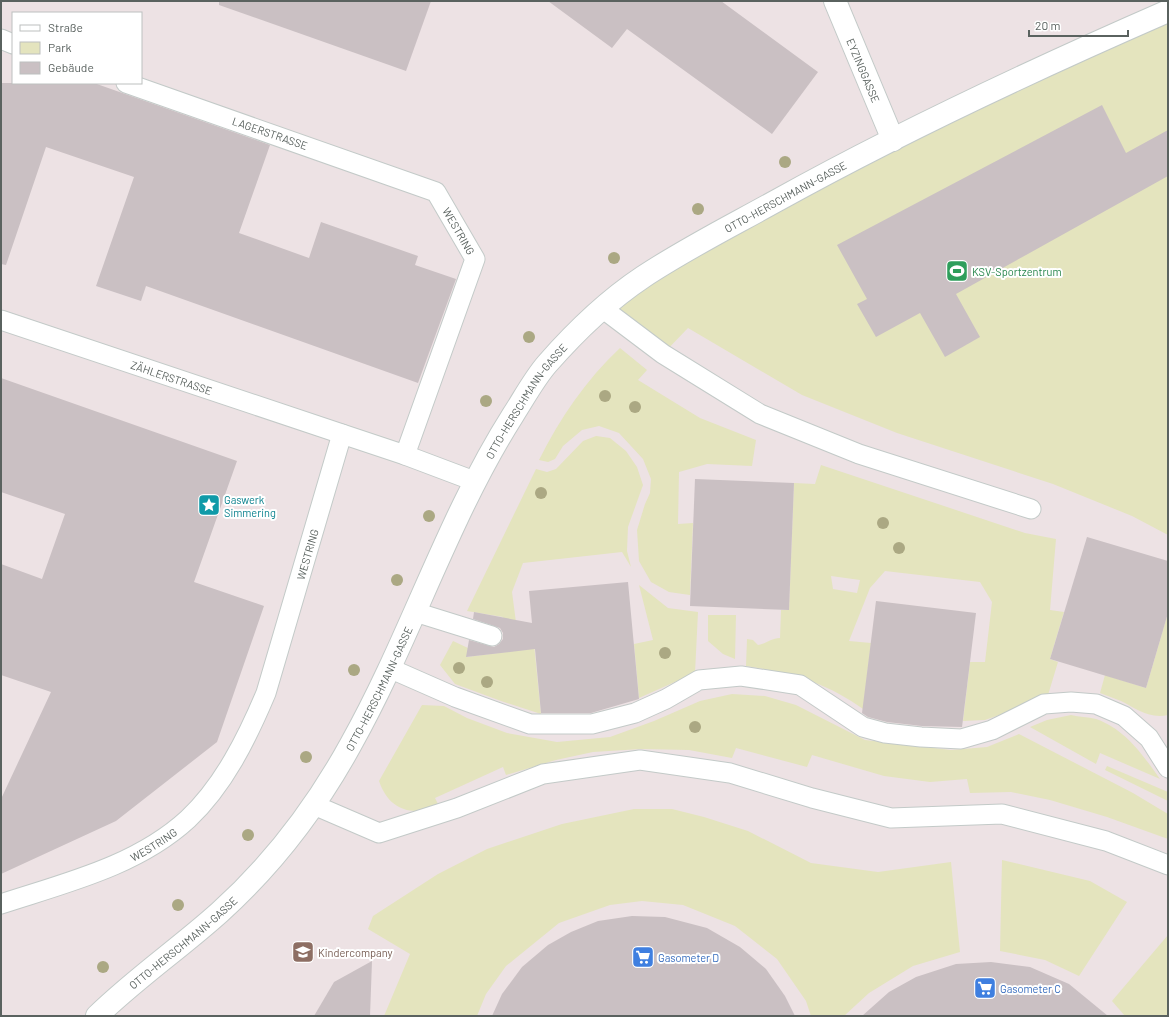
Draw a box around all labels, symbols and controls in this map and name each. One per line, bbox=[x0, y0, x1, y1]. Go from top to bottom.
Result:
legend bbox=[12, 12, 142, 84]
scale bar bbox=[1029, 12, 1128, 38]
text: 20 m bbox=[1035, 18, 1061, 32]
text: Straße bbox=[48, 20, 83, 34]
street label: EYZINGGASSE bbox=[845, 36, 883, 105]
text: Park bbox=[48, 40, 72, 54]
text: Gebäude bbox=[48, 60, 94, 74]
street label: LAGERSTRASSE bbox=[231, 114, 310, 152]
street label: OTTO-HERSCHMANN-GASSE bbox=[722, 158, 849, 235]
street label: WESTRING bbox=[440, 205, 478, 257]
sports icon: KSV-Sportzentrum bbox=[944, 258, 970, 284]
place label: KSV-Sportzentrum bbox=[972, 265, 1061, 278]
street label: OTTO-HERSCHMANN-GASSE bbox=[482, 340, 569, 461]
street label: ZÄHLERSTRASSE bbox=[129, 357, 214, 397]
place icon: Gaswerk Simmering bbox=[196, 492, 222, 518]
place label: Gaswerk Simmering bbox=[224, 493, 276, 519]
street label: WESTRING bbox=[293, 527, 320, 581]
street label: OTTO-HERSCHMANN-GASSE bbox=[342, 624, 414, 753]
street label: WESTRING bbox=[128, 825, 179, 863]
street label: OTTO-HERSCHMANN-GASSE bbox=[126, 893, 240, 991]
school or university icon: Kindercompany bbox=[290, 939, 316, 965]
supermarket icon: Gasometer D bbox=[630, 944, 656, 970]
place label: Kindercompany bbox=[318, 946, 393, 959]
place label: Gasometer D bbox=[658, 951, 719, 964]
supermarket icon: Gasometer C bbox=[972, 975, 998, 1001]
place label: Gasometer C bbox=[1000, 982, 1061, 995]

